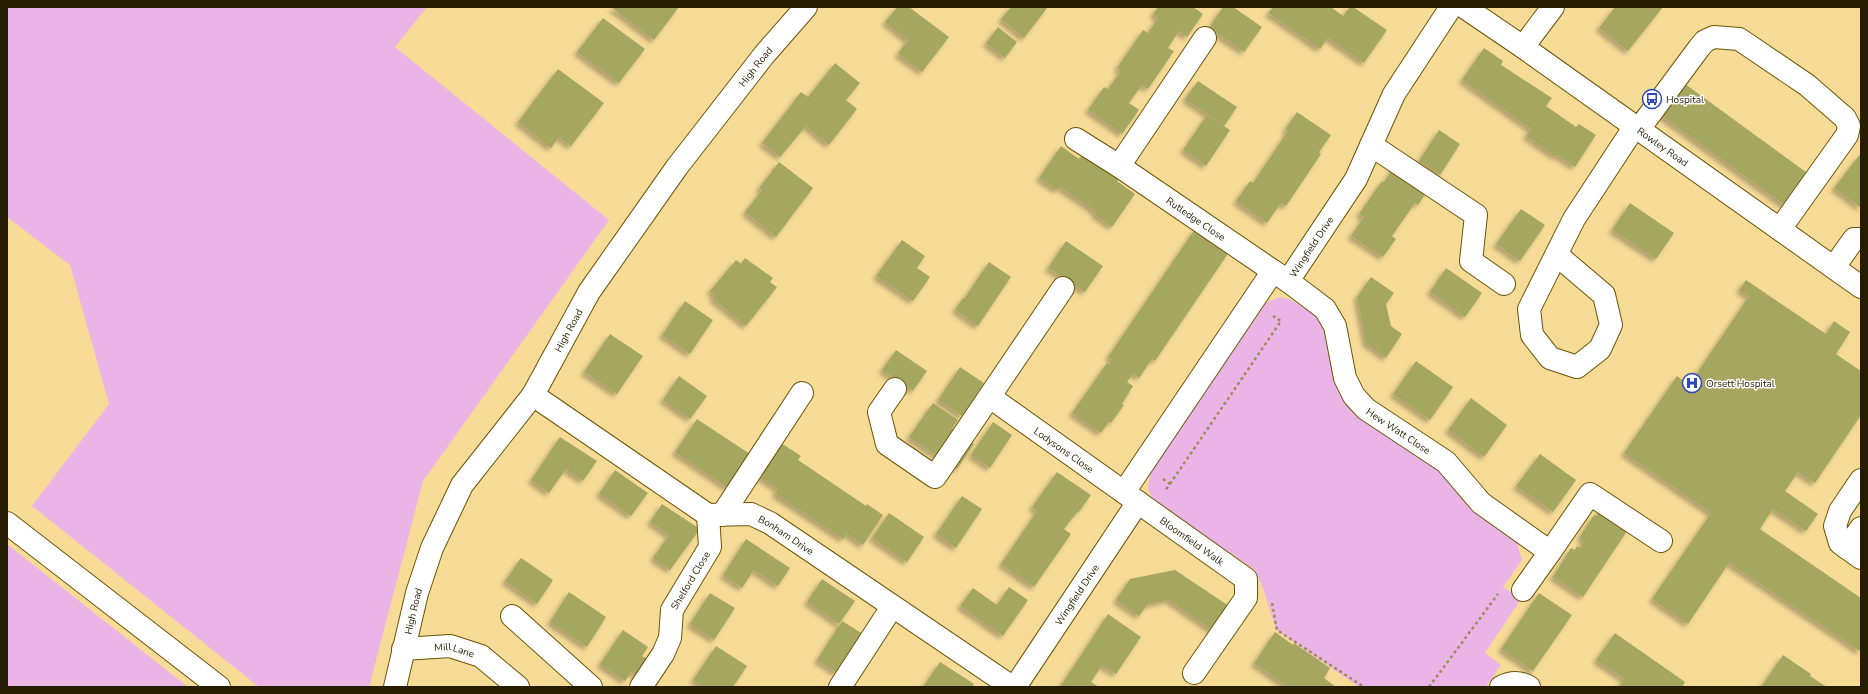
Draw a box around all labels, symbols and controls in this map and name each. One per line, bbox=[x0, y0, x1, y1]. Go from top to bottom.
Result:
street label: High Road bbox=[736, 44, 776, 90]
bus stop icon: Hospital bbox=[1641, 88, 1663, 110]
place label: Hospital bbox=[1666, 93, 1704, 107]
street label: Rowley Road bbox=[1634, 124, 1691, 170]
street label: Rutledge Close bbox=[1163, 194, 1228, 245]
street label: Wingfield Drive bbox=[1286, 214, 1337, 280]
street label: High Road bbox=[552, 307, 587, 355]
hospital icon: Orsett Hospital bbox=[1681, 372, 1703, 394]
place label: Orsett Hospital bbox=[1706, 377, 1775, 391]
street label: Hew Watt Close bbox=[1363, 405, 1433, 458]
street label: Lodysons Close bbox=[1031, 424, 1096, 477]
street label: Bonham Drive bbox=[756, 512, 816, 559]
street label: Bloomfield Walk bbox=[1157, 514, 1227, 570]
street label: Shelford Close bbox=[668, 549, 714, 613]
street label: Wingfield Drive bbox=[1052, 562, 1103, 629]
street label: High Road bbox=[402, 586, 426, 636]
street label: Mill Lane bbox=[434, 640, 476, 661]

